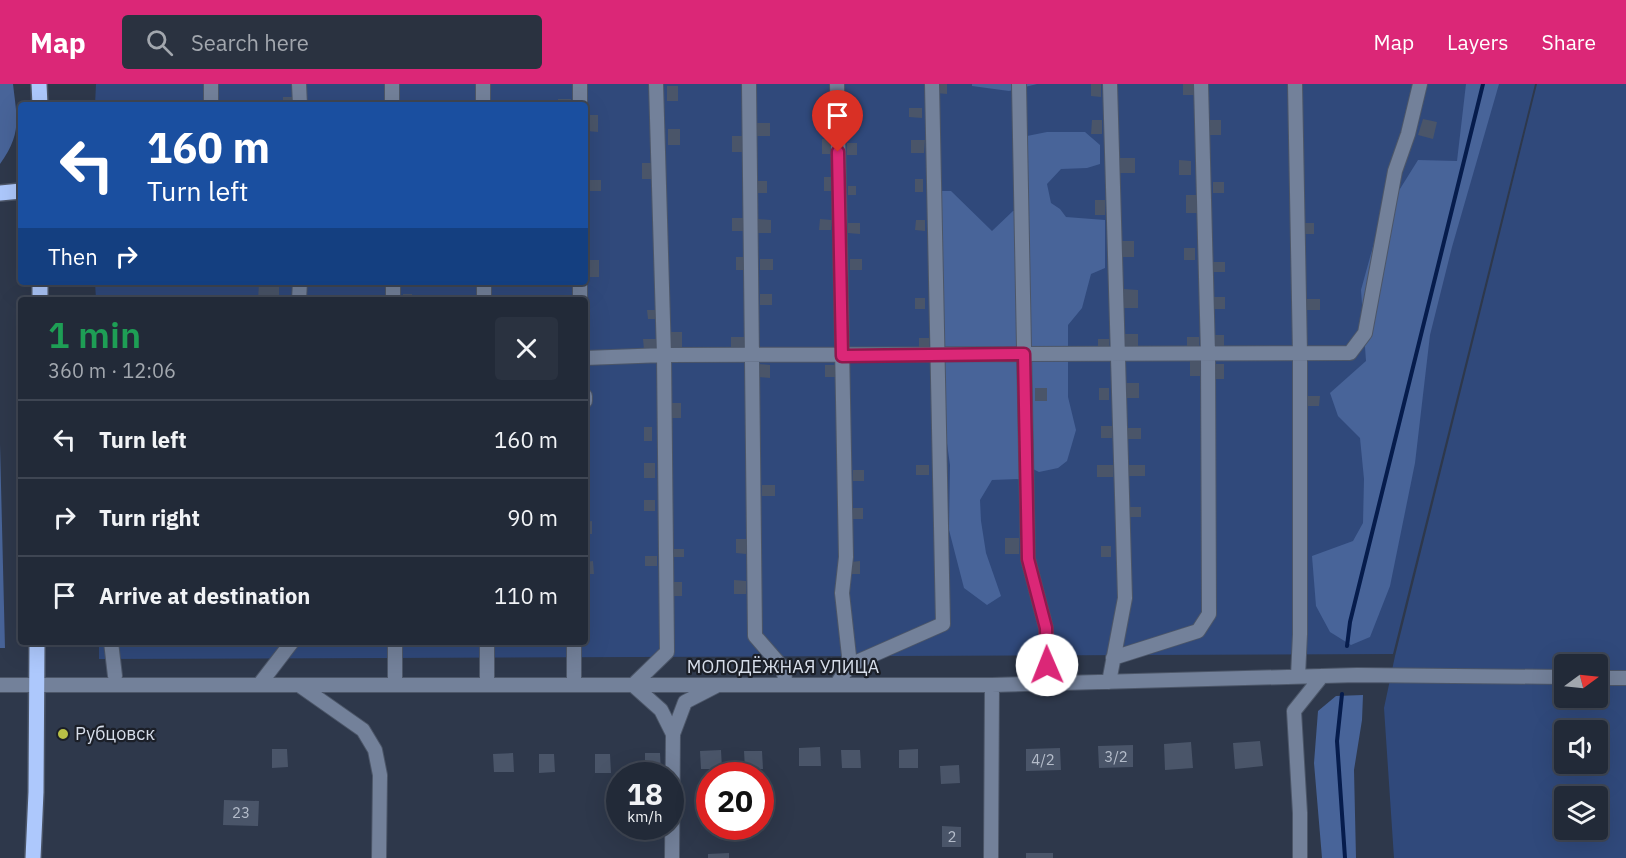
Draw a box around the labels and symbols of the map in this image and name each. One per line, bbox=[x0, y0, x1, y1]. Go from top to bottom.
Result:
pin bbox=[812, 90, 863, 152]
position arrow bbox=[1015, 633, 1079, 697]
north arrow bbox=[1554, 654, 1608, 708]
street label: МОЛОДЁЖНАЯ УЛИЦА bbox=[687, 655, 880, 678]
place label: Рубцовск bbox=[75, 722, 155, 745]
marker: Рубцовск bbox=[56, 727, 70, 741]
house number: 3/2 bbox=[1104, 747, 1128, 766]
house number: 4/2 bbox=[1031, 750, 1055, 769]
speed limit sign: 20 bbox=[696, 762, 774, 840]
house number: 23 bbox=[232, 803, 250, 822]
house number: 2 bbox=[947, 827, 957, 846]

